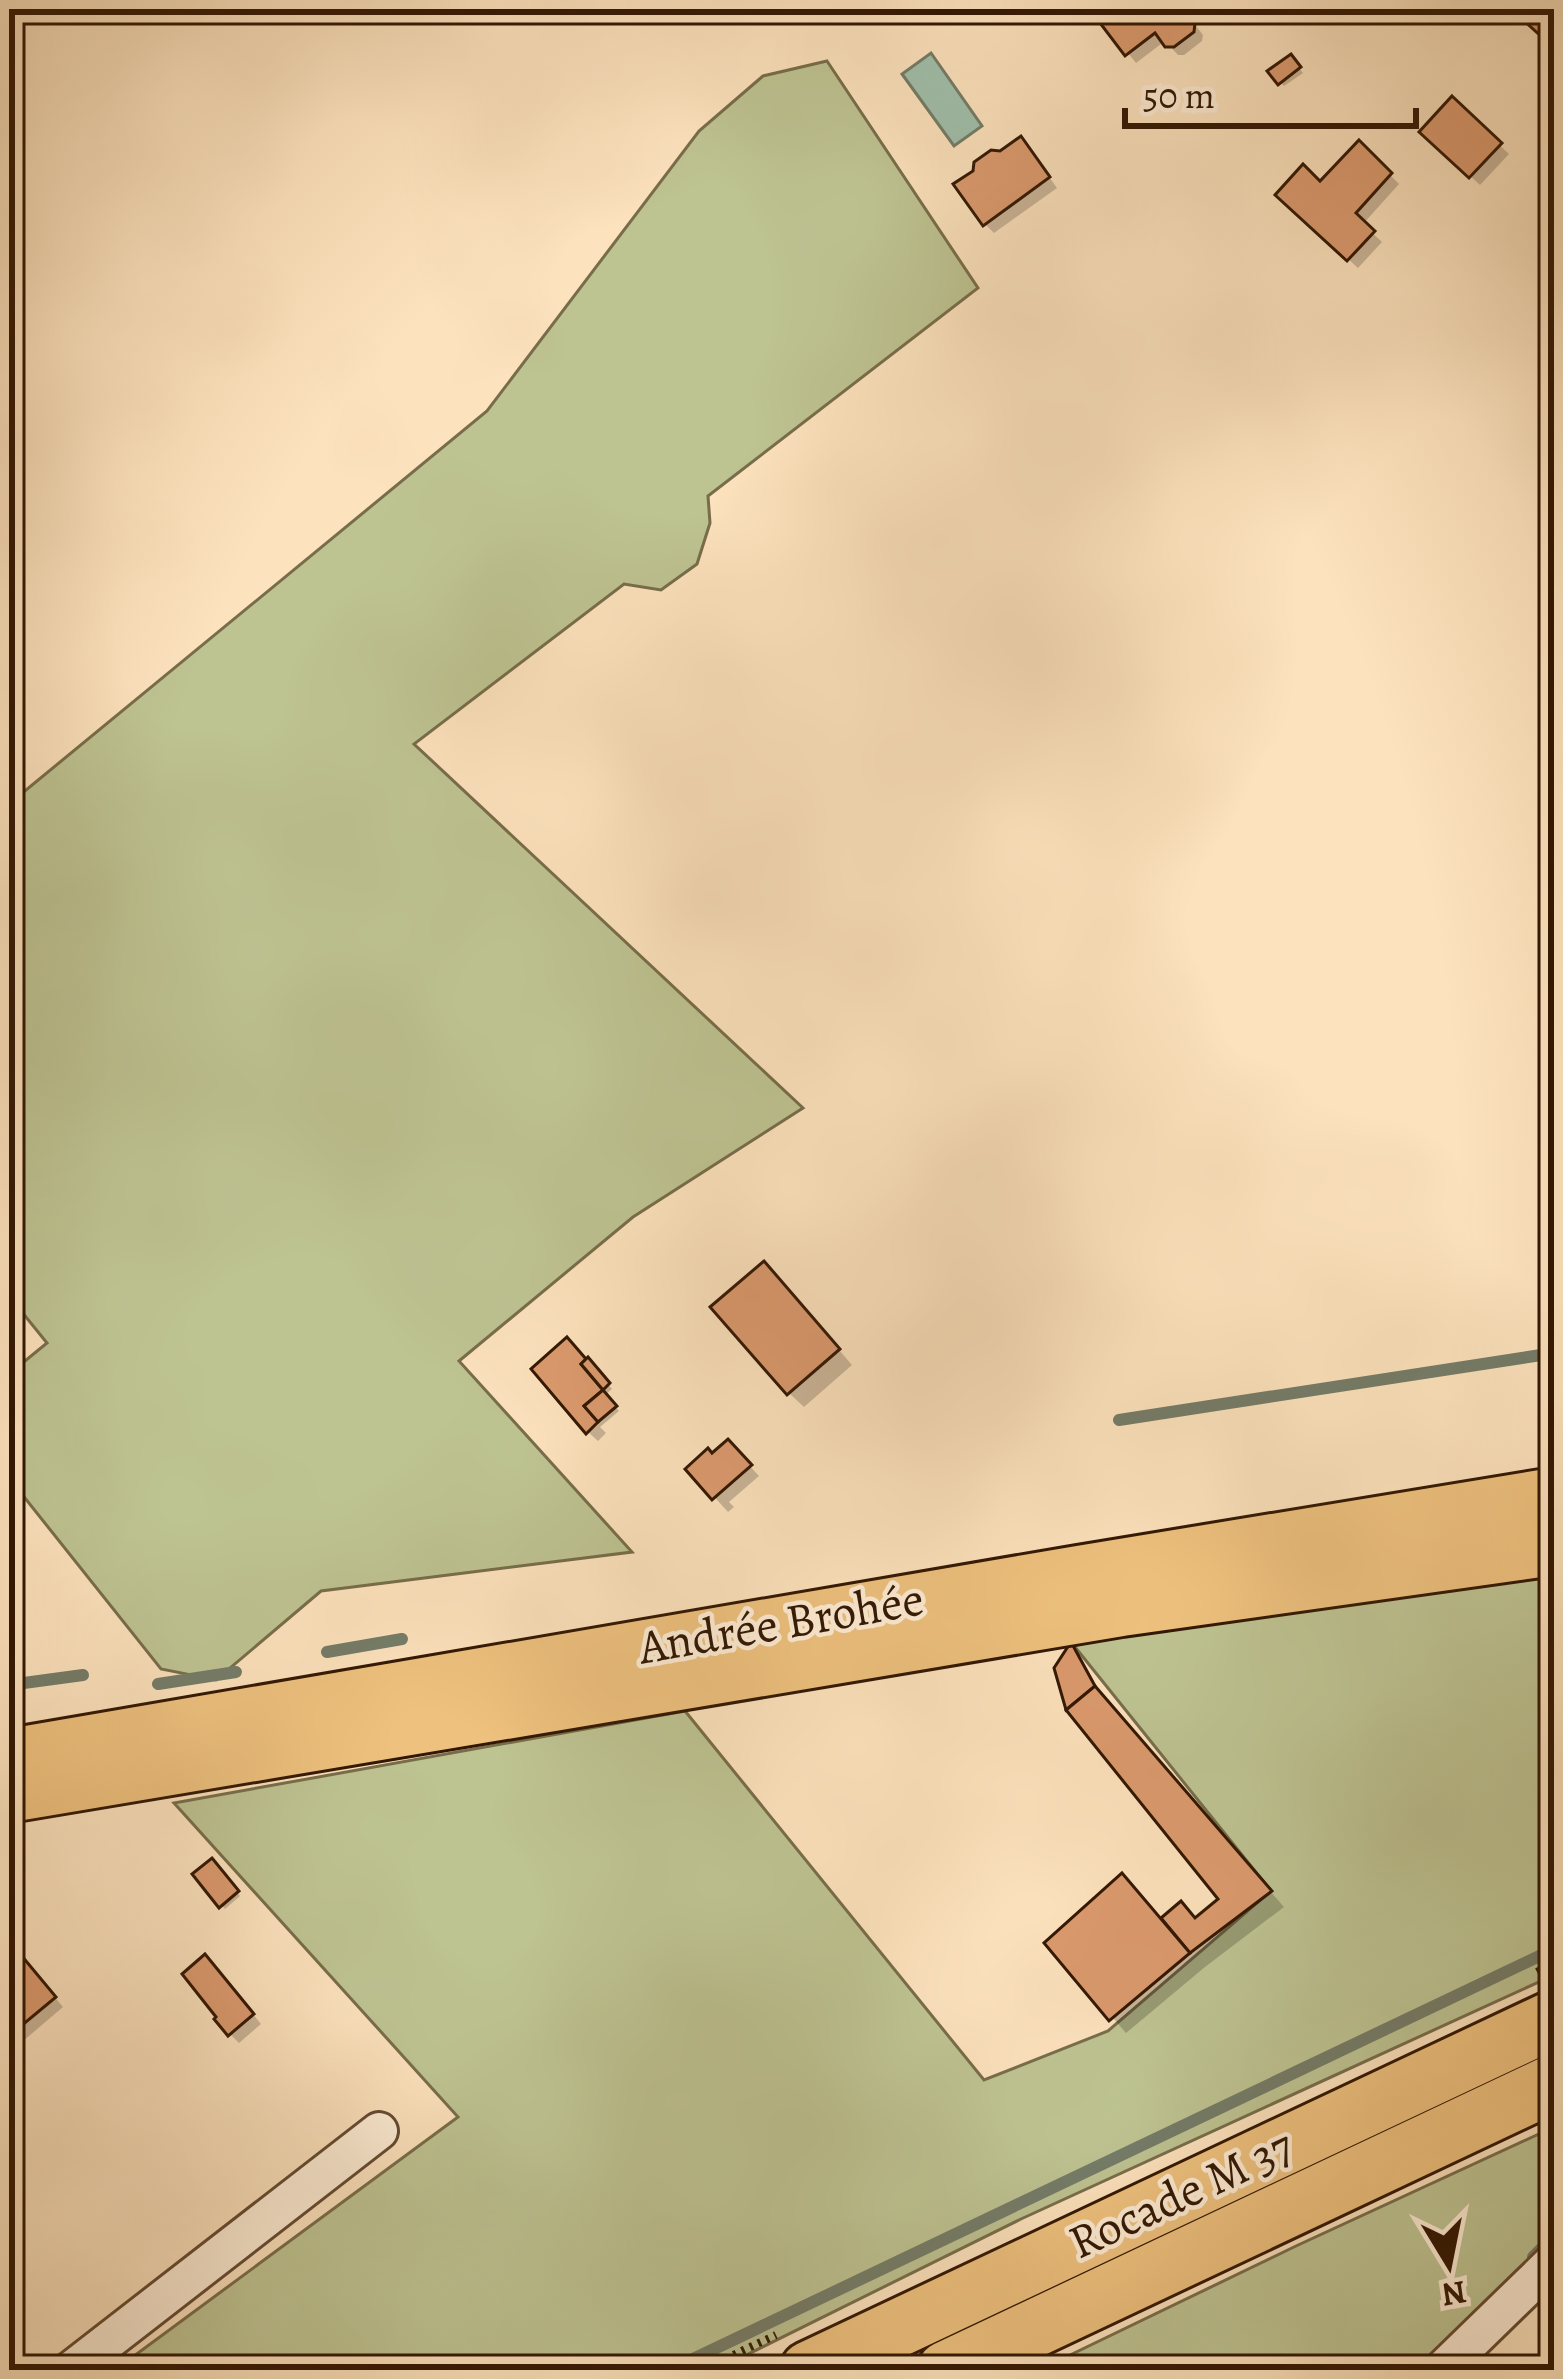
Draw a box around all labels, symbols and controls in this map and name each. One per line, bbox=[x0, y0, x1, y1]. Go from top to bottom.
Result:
scale bar bbox=[1125, 54, 1416, 128]
text: 50 m bbox=[1143, 71, 1215, 120]
street label: Andrée Brohée bbox=[632, 1565, 929, 1681]
street label: Rocade M 37 bbox=[1058, 2113, 1305, 2275]
north arrow bbox=[1389, 2205, 1509, 2325]
text: N bbox=[1438, 2270, 1470, 2318]

